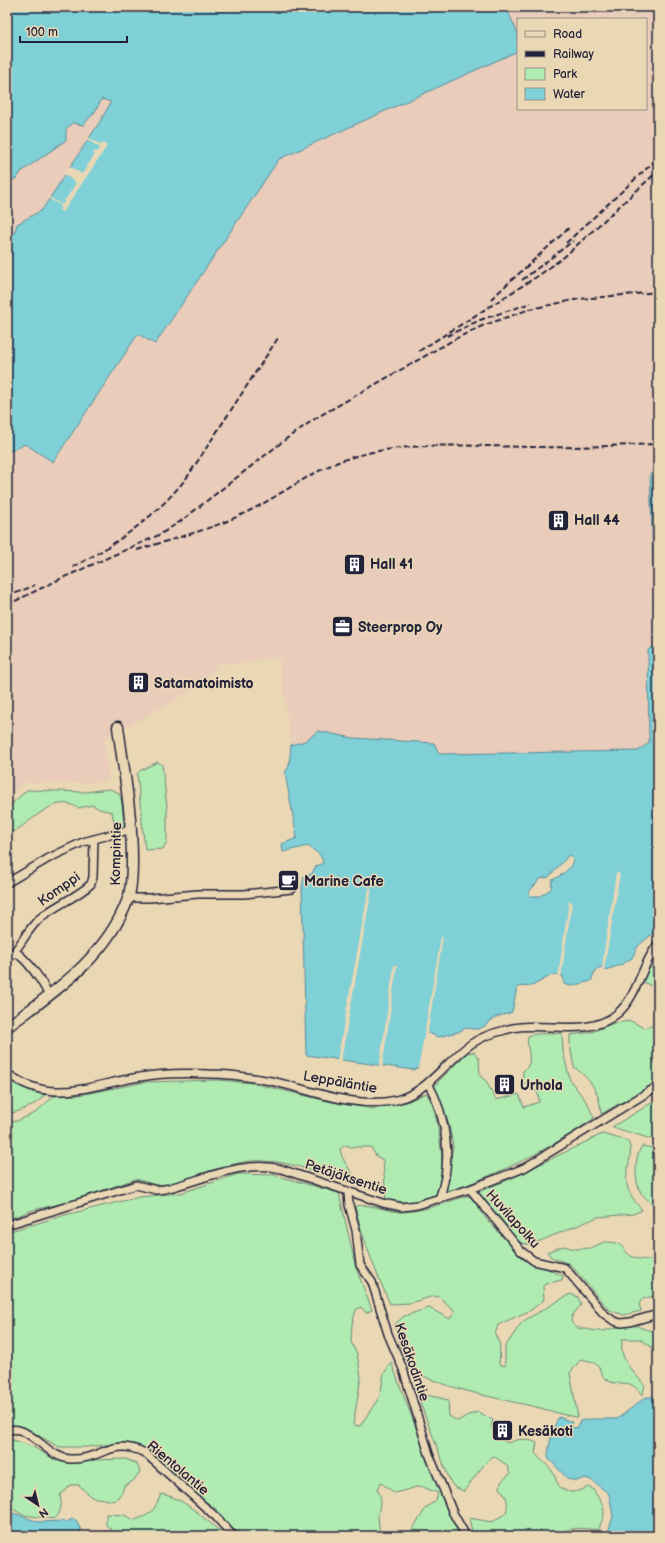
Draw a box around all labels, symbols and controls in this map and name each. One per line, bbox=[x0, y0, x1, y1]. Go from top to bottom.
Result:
scale bar bbox=[20, 18, 127, 44]
legend bbox=[517, 18, 647, 110]
text: 100 m bbox=[26, 25, 58, 40]
text: Road bbox=[553, 27, 582, 42]
text: Railway bbox=[553, 47, 595, 62]
text: Park bbox=[553, 67, 577, 82]
text: Water bbox=[553, 87, 585, 102]
building icon: Hall 44 bbox=[546, 507, 572, 533]
place label: Hall 44 bbox=[574, 512, 620, 529]
building icon: Hall 41 bbox=[341, 551, 367, 577]
place label: Hall 41 bbox=[370, 556, 413, 573]
office icon: Steerprop Oy bbox=[330, 614, 356, 640]
place label: Steerprop Oy bbox=[358, 619, 443, 636]
building icon: Satamatoimisto bbox=[126, 670, 152, 696]
place label: Satamatoimisto bbox=[154, 675, 254, 692]
street label: Kompintie bbox=[107, 822, 125, 886]
street label: Komppi bbox=[34, 868, 84, 910]
cafe icon: Marine Cafe bbox=[276, 868, 302, 894]
place label: Marine Cafe bbox=[304, 873, 384, 890]
street label: Leppäläntie bbox=[302, 1067, 378, 1097]
building icon: Urhola bbox=[491, 1072, 517, 1098]
place label: Urhola bbox=[520, 1077, 563, 1094]
street label: Petäjäksentie bbox=[303, 1156, 389, 1198]
street label: Huvilapolku bbox=[482, 1186, 544, 1252]
street label: Kesäkodintie bbox=[391, 1321, 433, 1403]
building icon: Kesäkoti bbox=[490, 1418, 516, 1444]
place label: Kesäkoti bbox=[518, 1423, 573, 1440]
street label: Rientolantie bbox=[143, 1437, 213, 1499]
north arrow bbox=[18, 1485, 58, 1525]
text: N bbox=[36, 1505, 51, 1520]

